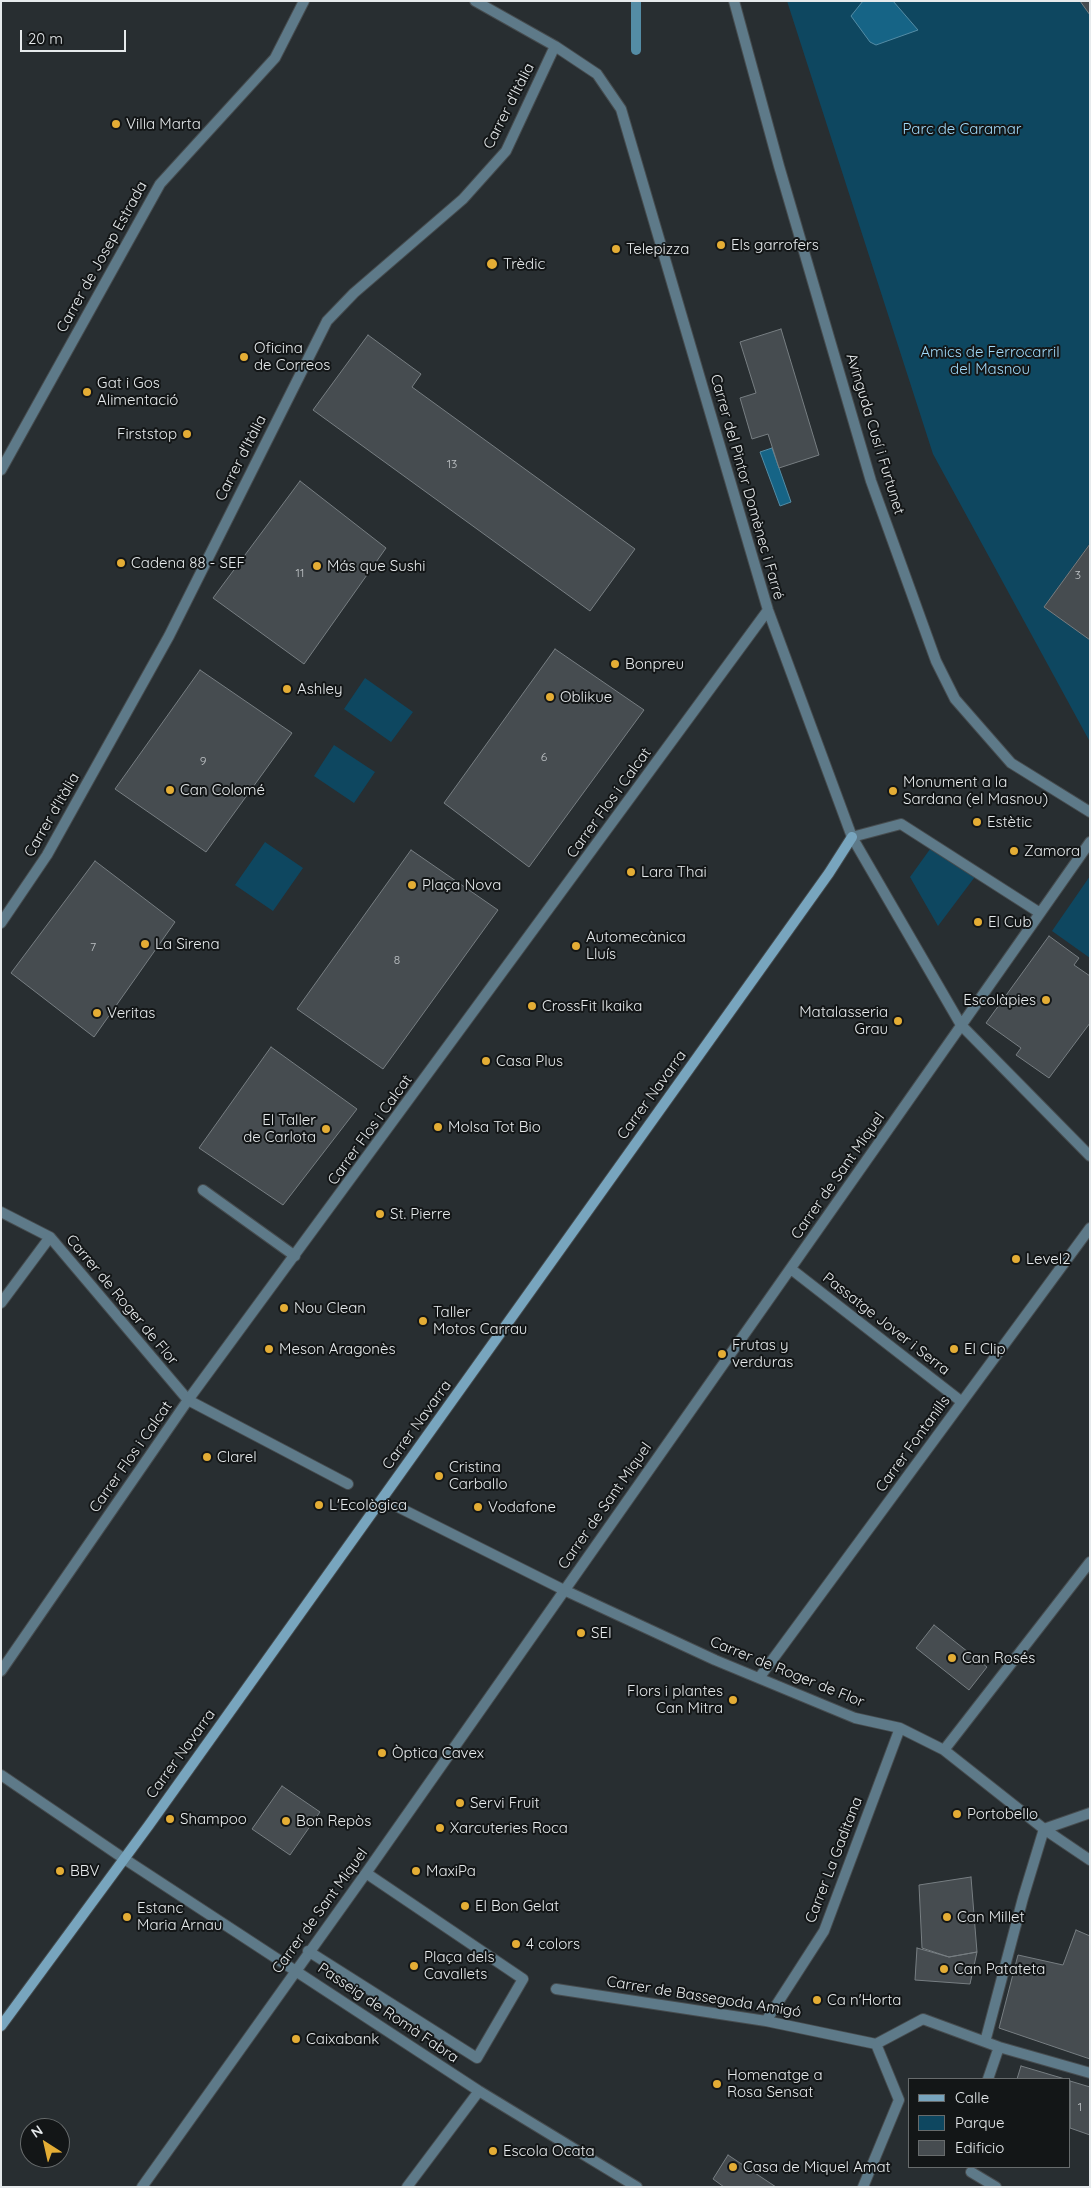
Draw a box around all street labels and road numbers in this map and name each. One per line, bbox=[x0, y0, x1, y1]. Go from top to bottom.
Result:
street label: Carrer d'Itàlia bbox=[480, 60, 538, 152]
street label: Carrer de Josep Estrada bbox=[53, 178, 151, 336]
street label: Avinguda Cusí i Furtunet bbox=[842, 351, 908, 517]
street label: Carrer del Pintor Domènec i Farré bbox=[706, 372, 788, 602]
street label: Carrer d'Itàlia bbox=[212, 412, 270, 504]
street label: Carrer Flos i Calcat bbox=[563, 744, 655, 862]
street label: Carrer d'Itàlia bbox=[21, 770, 83, 860]
street label: Carrer Navarra bbox=[614, 1047, 690, 1143]
street label: Carrer Flos i Calcat bbox=[324, 1071, 416, 1189]
street label: Carrer de Sant Miquel bbox=[787, 1109, 889, 1243]
street label: Carrer de Roger de Flor bbox=[62, 1231, 182, 1369]
street label: Passatge Jover i Serra bbox=[819, 1269, 953, 1379]
street label: Carrer Navarra bbox=[379, 1377, 455, 1473]
street label: Carrer Fontanills bbox=[872, 1392, 954, 1496]
street label: Carrer Flos i Calcat bbox=[86, 1398, 176, 1516]
street label: Carrer de Sant Miquel bbox=[554, 1439, 656, 1573]
street label: Carrer de Roger de Flor bbox=[707, 1633, 867, 1711]
street label: Carrer Navarra bbox=[143, 1706, 219, 1802]
street label: Carrer La Gaditana bbox=[802, 1794, 866, 1926]
street label: Carrer de Sant Miquel bbox=[268, 1845, 372, 1977]
street label: Passeig de Romà Fabra bbox=[314, 1959, 462, 2067]
street label: Carrer de Bassegoda Amigó bbox=[605, 1973, 803, 2021]

